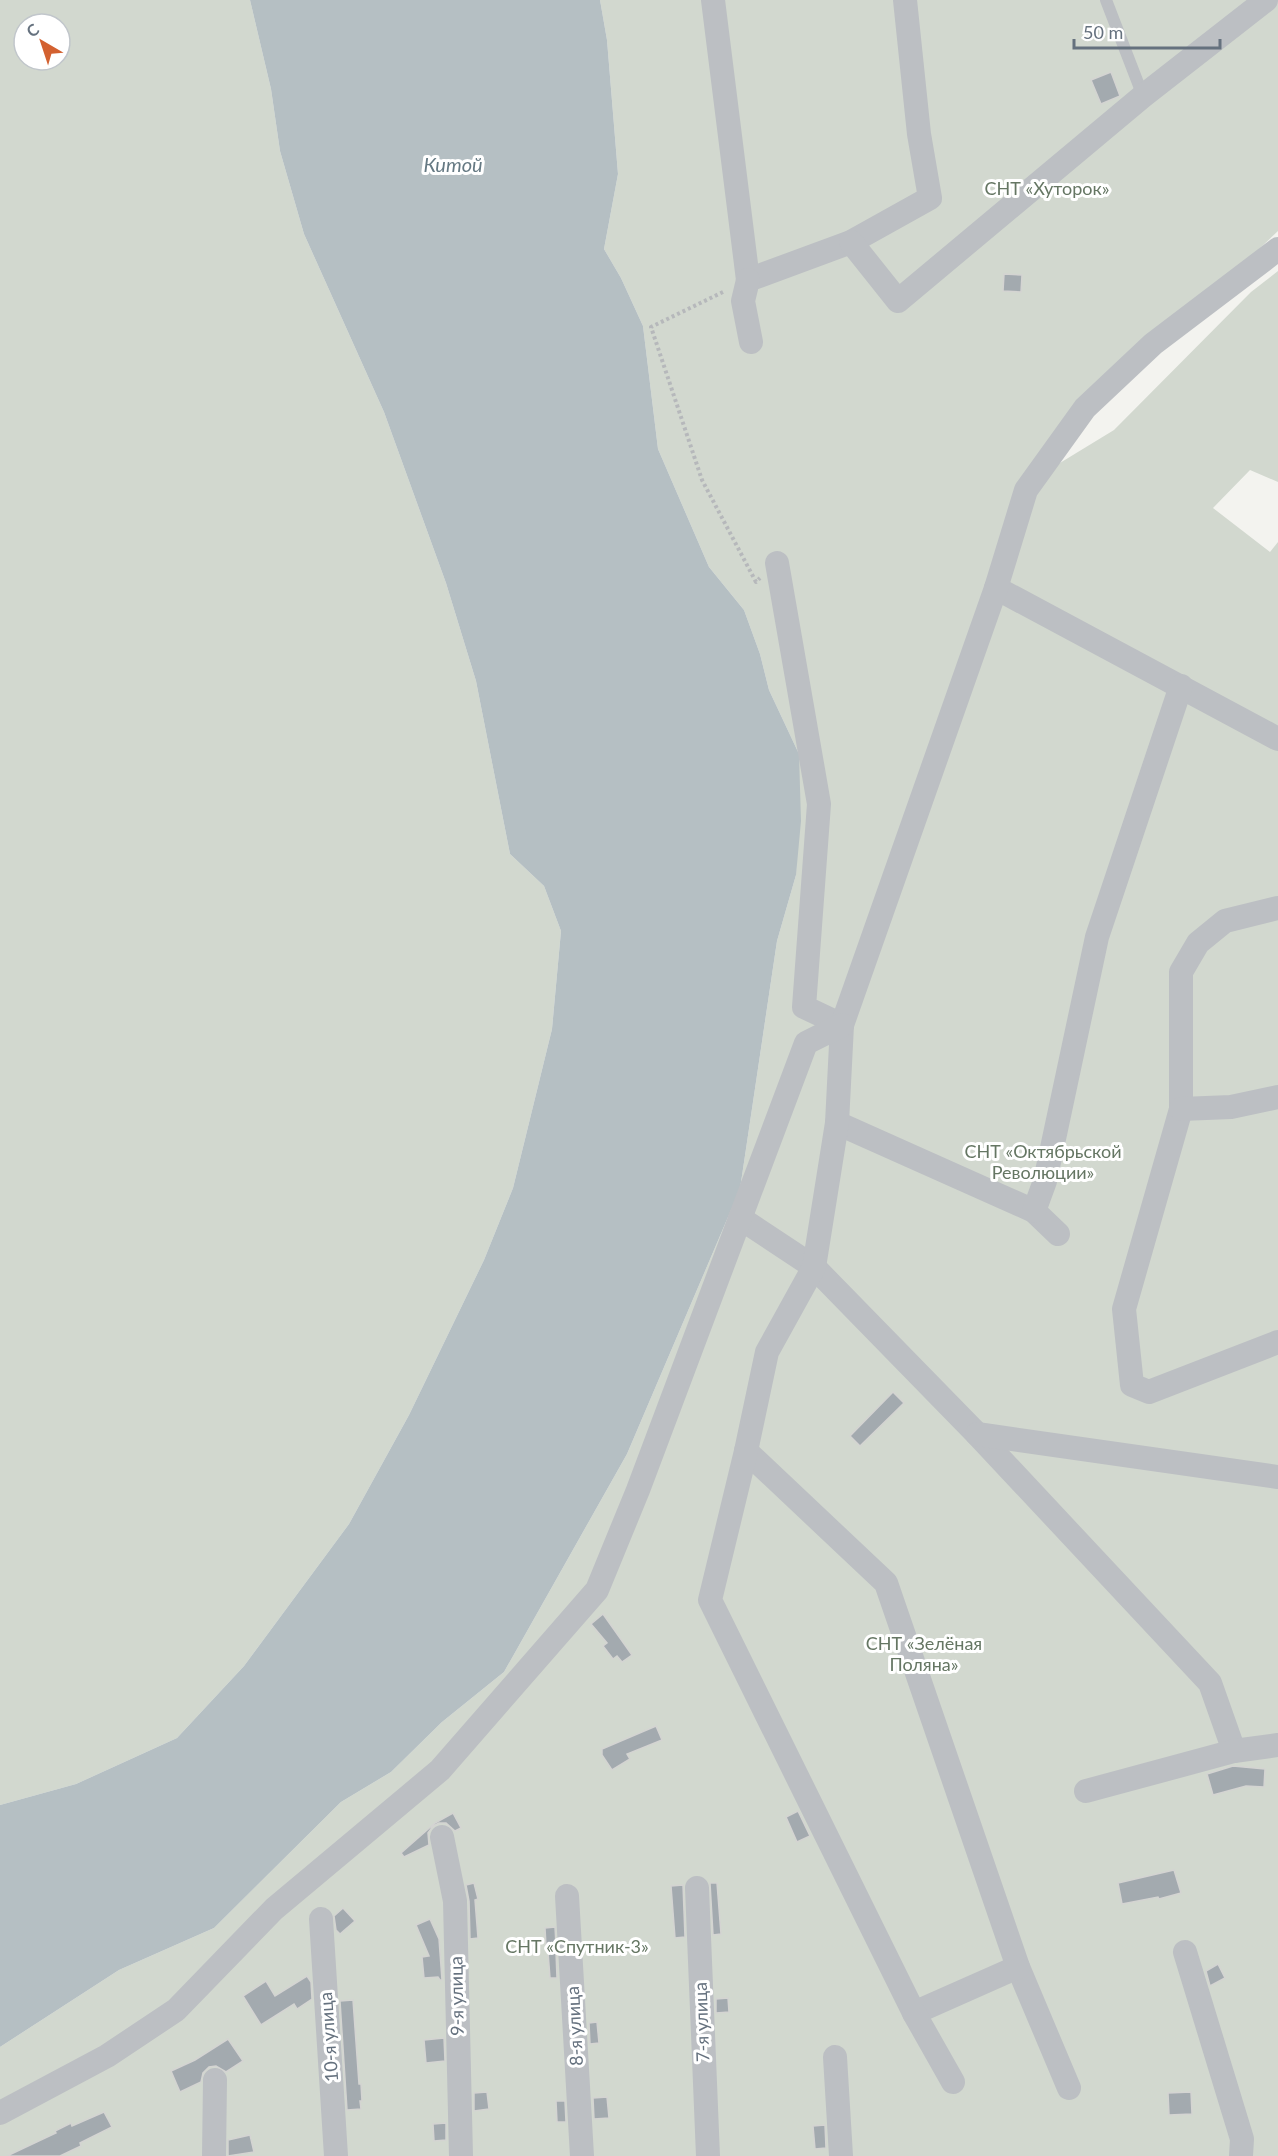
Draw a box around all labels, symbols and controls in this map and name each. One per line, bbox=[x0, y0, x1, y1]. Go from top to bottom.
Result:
north arrow bbox=[12, 12, 72, 72]
scale bar bbox=[1074, 12, 1220, 50]
text: С bbox=[22, 19, 43, 41]
text: 50 m bbox=[1083, 21, 1123, 43]
water label: Китой bbox=[423, 152, 483, 176]
park label: СНТ «Хуторок» bbox=[984, 177, 1110, 199]
park label: СНТ «Октябрьской Революции» bbox=[964, 1140, 1122, 1183]
park label: СНТ «Зелёная Поляна» bbox=[866, 1632, 982, 1675]
park label: СНТ «Спутник-3» bbox=[505, 1935, 649, 1957]
street label: 9-я улица bbox=[444, 1956, 468, 2036]
street label: 7-я улица bbox=[689, 1982, 713, 2062]
street label: 8-я улица bbox=[561, 1986, 587, 2066]
street label: 10-я улица bbox=[314, 1991, 342, 2083]

